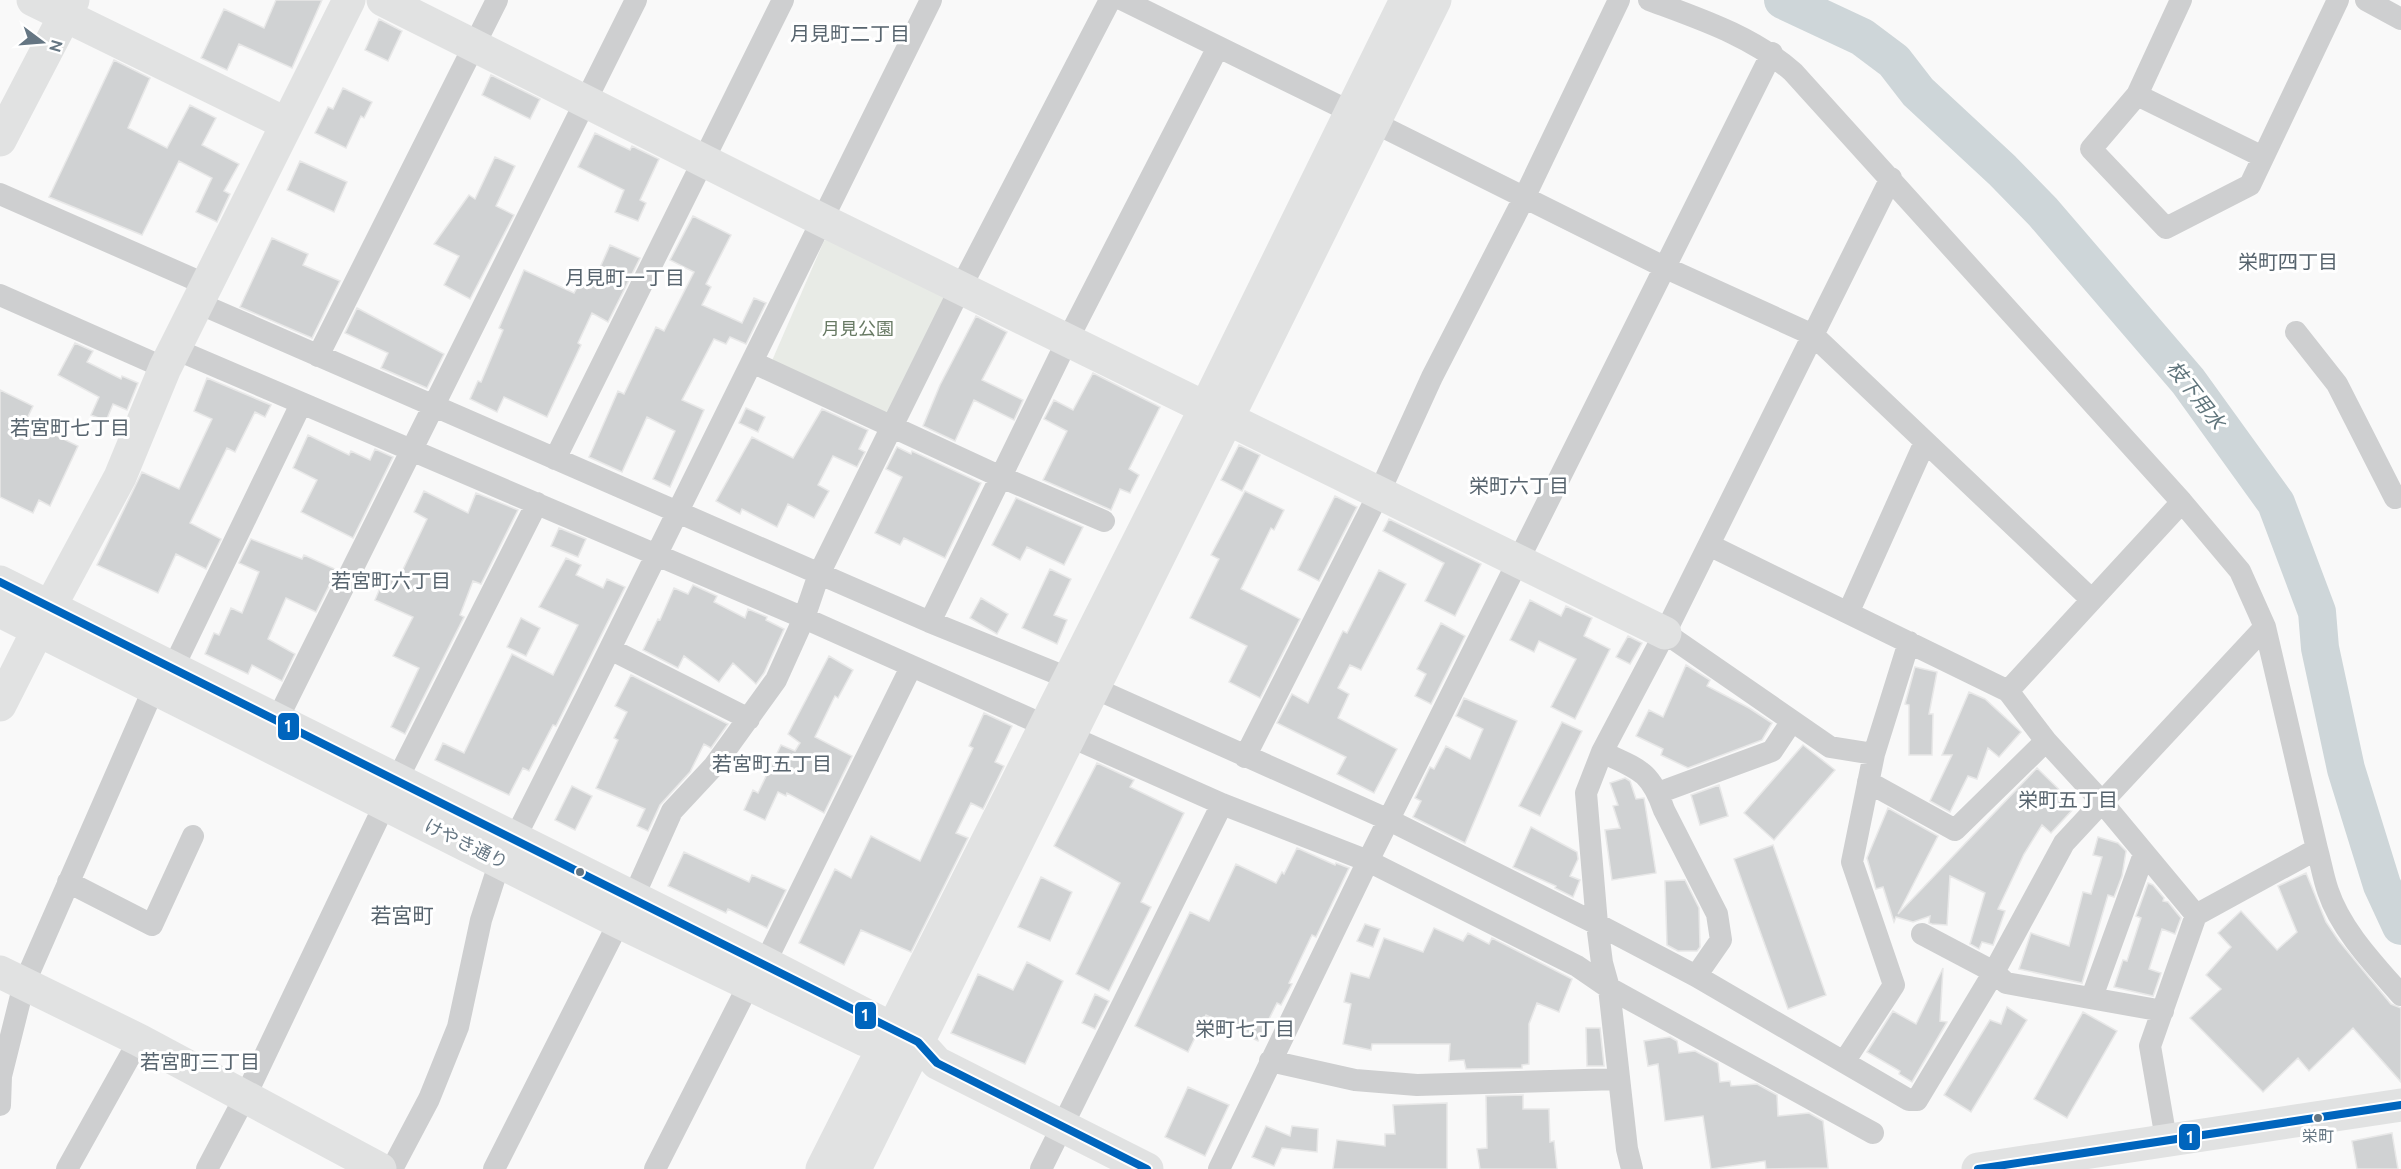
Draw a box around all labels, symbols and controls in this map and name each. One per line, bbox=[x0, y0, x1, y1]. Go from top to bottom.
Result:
north arrow bbox=[12, 12, 72, 72]
district label: 月見町二丁目 bbox=[790, 22, 910, 45]
text: N bbox=[46, 38, 67, 54]
district label: 栄町四丁目 bbox=[2238, 250, 2338, 273]
district label: 月見町一丁目 bbox=[565, 266, 685, 289]
park label: 月見公園 bbox=[822, 318, 894, 338]
water label: 枝下用水 bbox=[2163, 356, 2231, 435]
district label: 若宮町七丁目 bbox=[10, 416, 130, 439]
district label: 栄町六丁目 bbox=[1469, 474, 1569, 497]
district label: 若宮町六丁目 bbox=[331, 569, 451, 592]
line badge: 1 bbox=[277, 712, 300, 741]
text: 1 bbox=[283, 717, 293, 735]
district label: 若宮町五丁目 bbox=[712, 752, 832, 775]
district label: 栄町五丁目 bbox=[2018, 788, 2118, 811]
street label: けやき通り bbox=[422, 814, 511, 872]
unlabelled marker bbox=[574, 866, 586, 878]
district label: 若宮町 bbox=[371, 903, 434, 927]
line badge: 1 bbox=[854, 1001, 877, 1030]
text: 1 bbox=[860, 1006, 870, 1024]
district label: 栄町七丁目 bbox=[1195, 1017, 1295, 1040]
district label: 若宮町三丁目 bbox=[140, 1050, 260, 1073]
marker: 栄町 bbox=[2312, 1112, 2324, 1124]
line badge: 1 bbox=[2178, 1123, 2201, 1151]
place label: 栄町 bbox=[2302, 1127, 2334, 1145]
text: 1 bbox=[2185, 1128, 2195, 1146]

